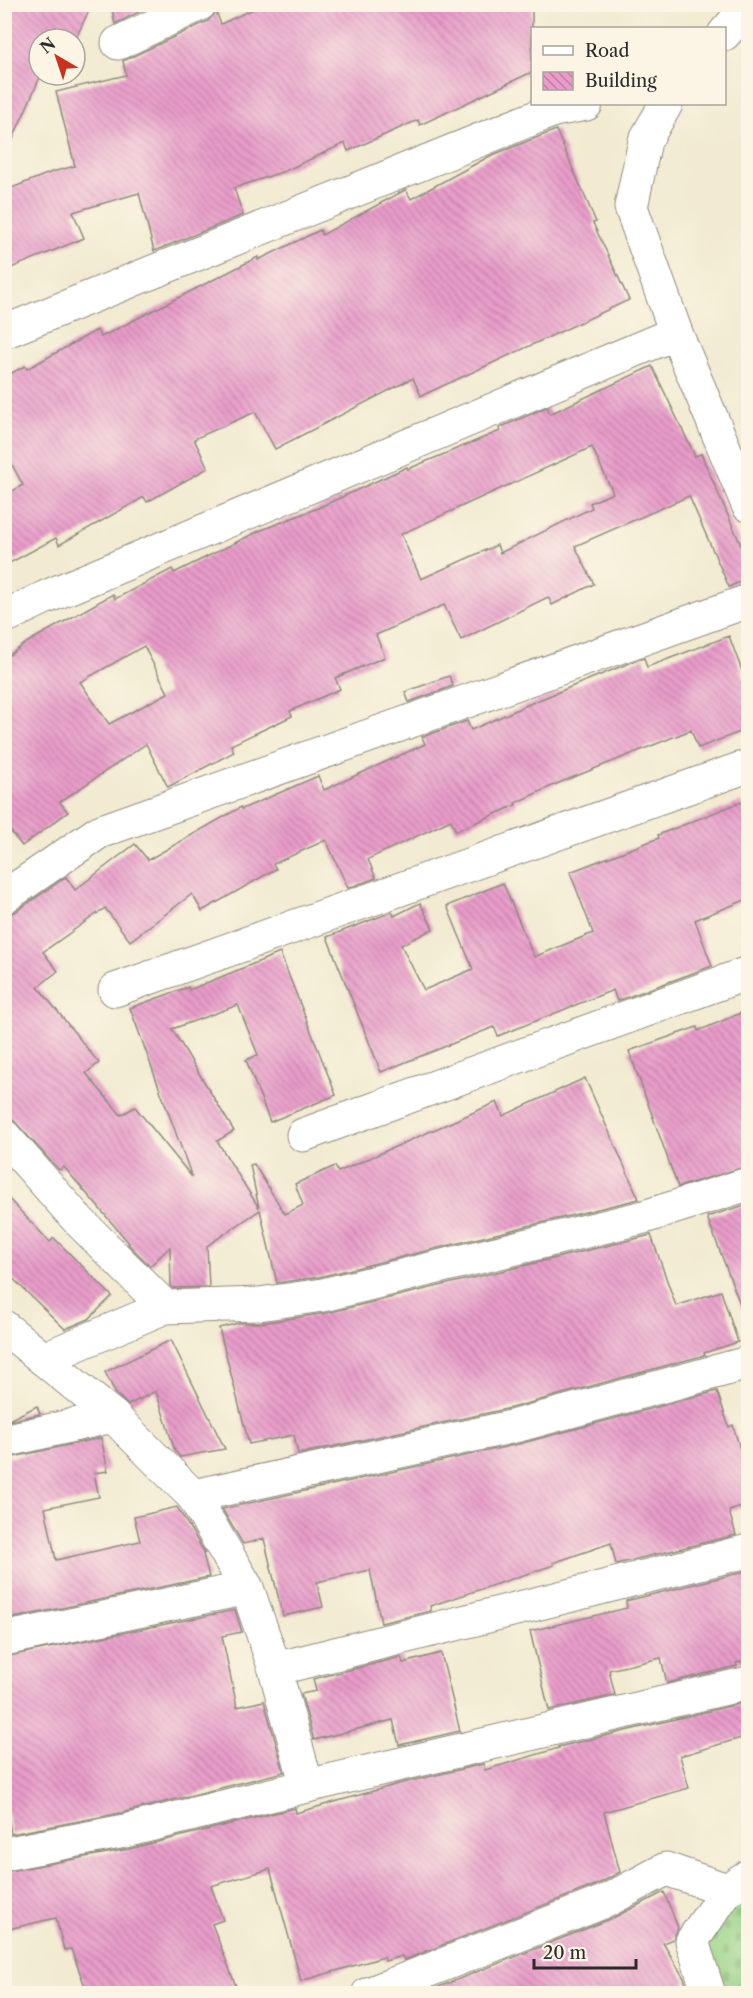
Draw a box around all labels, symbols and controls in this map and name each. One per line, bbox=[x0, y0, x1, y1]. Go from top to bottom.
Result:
north arrow bbox=[27, 27, 87, 87]
legend bbox=[531, 27, 726, 105]
text: N bbox=[36, 33, 59, 57]
text: Road bbox=[585, 40, 630, 62]
text: Building bbox=[585, 70, 657, 92]
scale bar bbox=[534, 1932, 636, 1970]
text: 20 m bbox=[543, 1942, 587, 1964]

